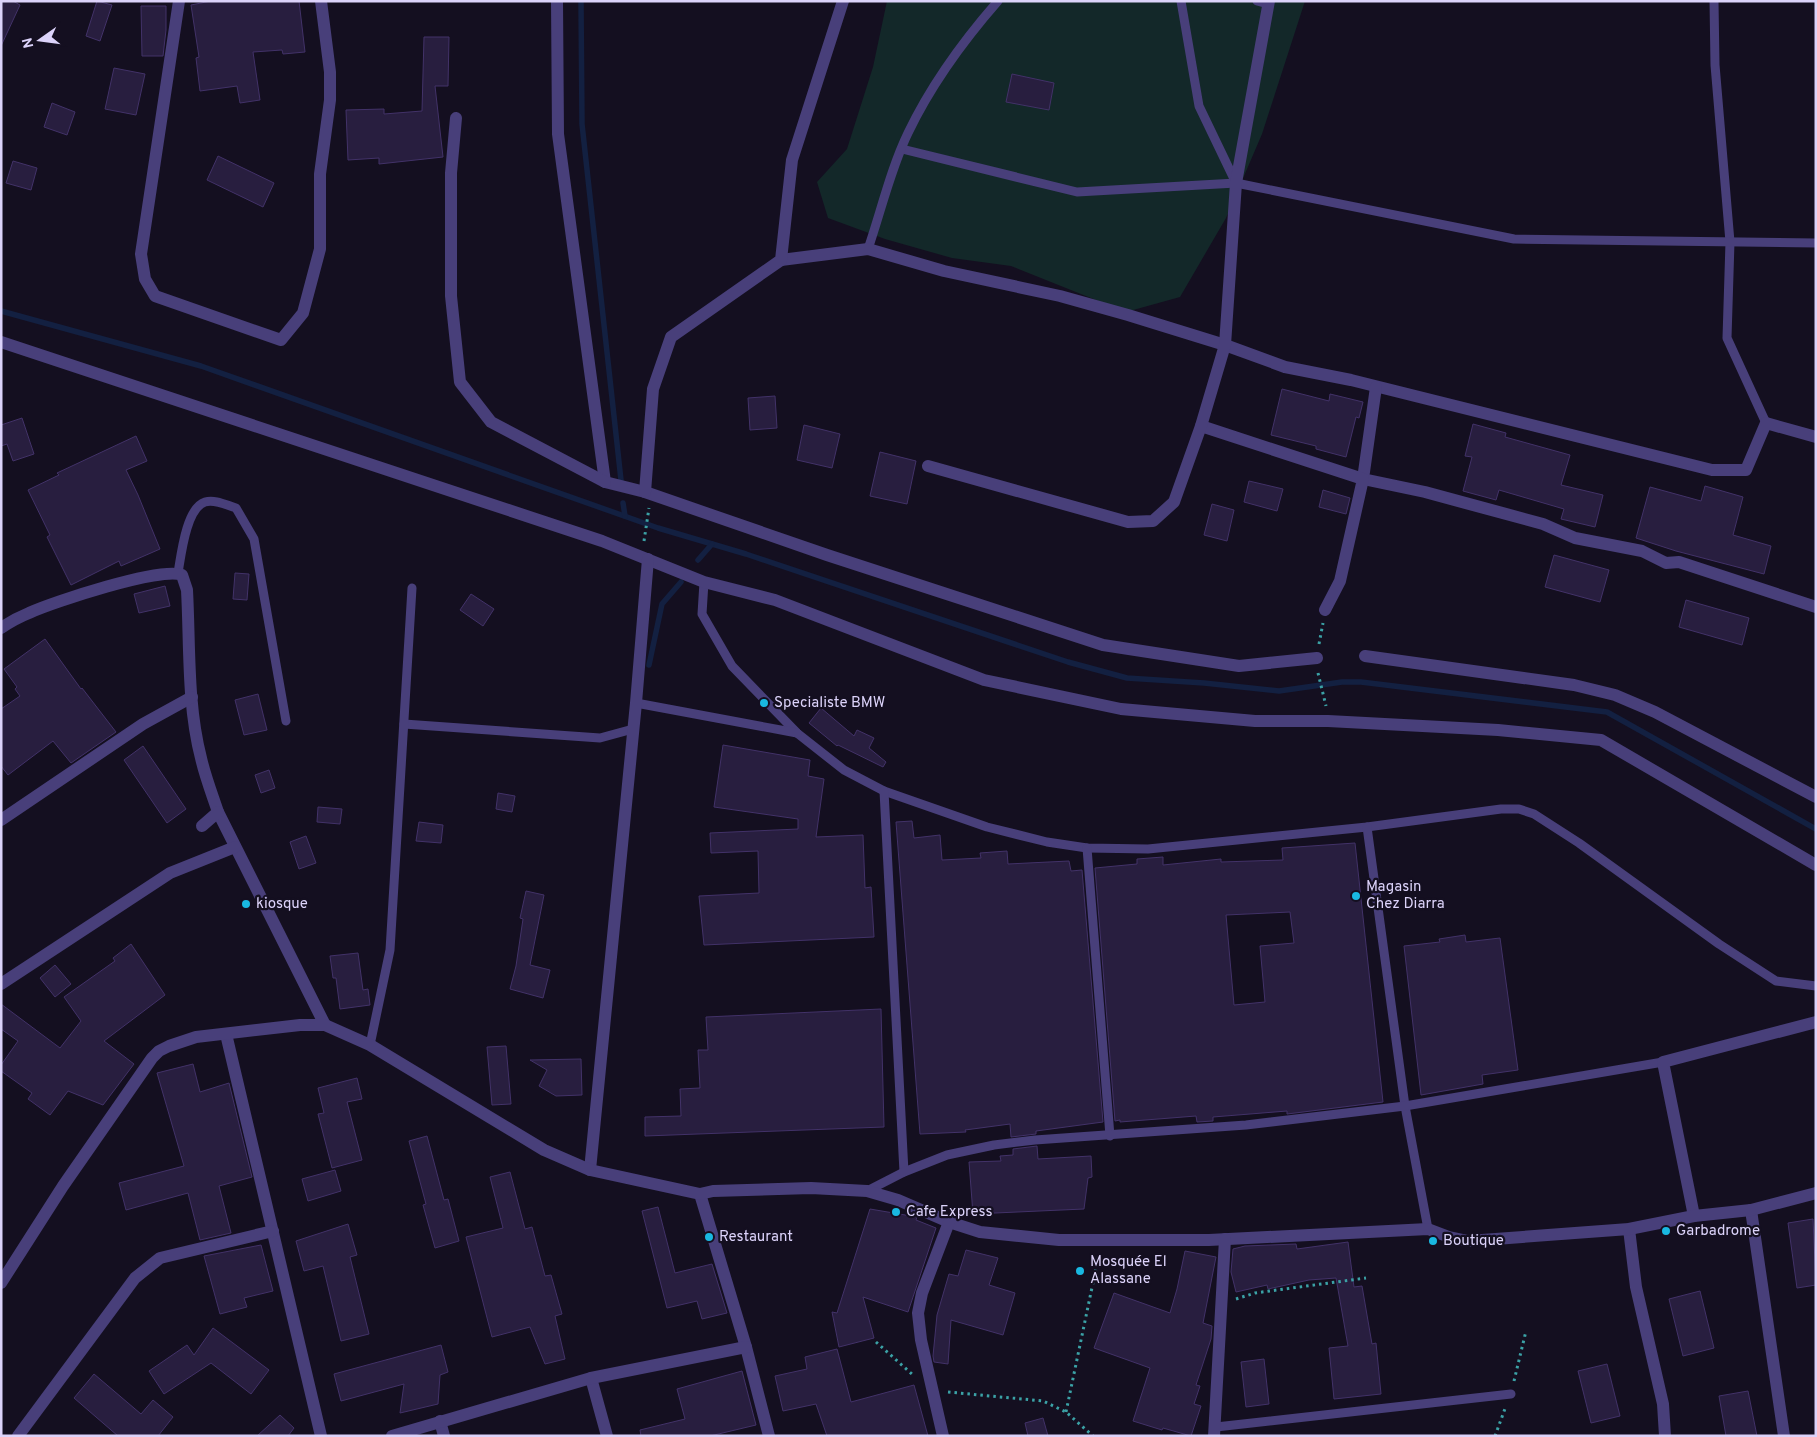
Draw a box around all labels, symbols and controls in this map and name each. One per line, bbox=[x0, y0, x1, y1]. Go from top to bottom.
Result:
north arrow bbox=[15, 15, 65, 65]
text: N bbox=[19, 36, 38, 50]
place label: Specialiste BMW bbox=[774, 694, 885, 713]
marker: Specialiste BMW bbox=[758, 697, 770, 709]
place label: Magasin Chez Diarra bbox=[1366, 878, 1445, 914]
marker: Magasin Chez Diarra bbox=[1350, 890, 1362, 902]
place label: kiosque bbox=[256, 895, 308, 914]
marker: kiosque bbox=[240, 898, 252, 910]
place label: Cafe Express bbox=[906, 1203, 993, 1222]
marker: Cafe Express bbox=[890, 1206, 902, 1218]
place label: Garbadrome bbox=[1676, 1222, 1760, 1241]
marker: Garbadrome bbox=[1660, 1225, 1672, 1237]
place label: Restaurant bbox=[719, 1228, 793, 1247]
marker: Restaurant bbox=[703, 1231, 715, 1243]
place label: Boutique bbox=[1443, 1232, 1504, 1251]
marker: Boutique bbox=[1427, 1235, 1439, 1247]
place label: Mosquée El Alassane bbox=[1090, 1253, 1167, 1289]
marker: Mosquée El Alassane bbox=[1074, 1265, 1086, 1277]

